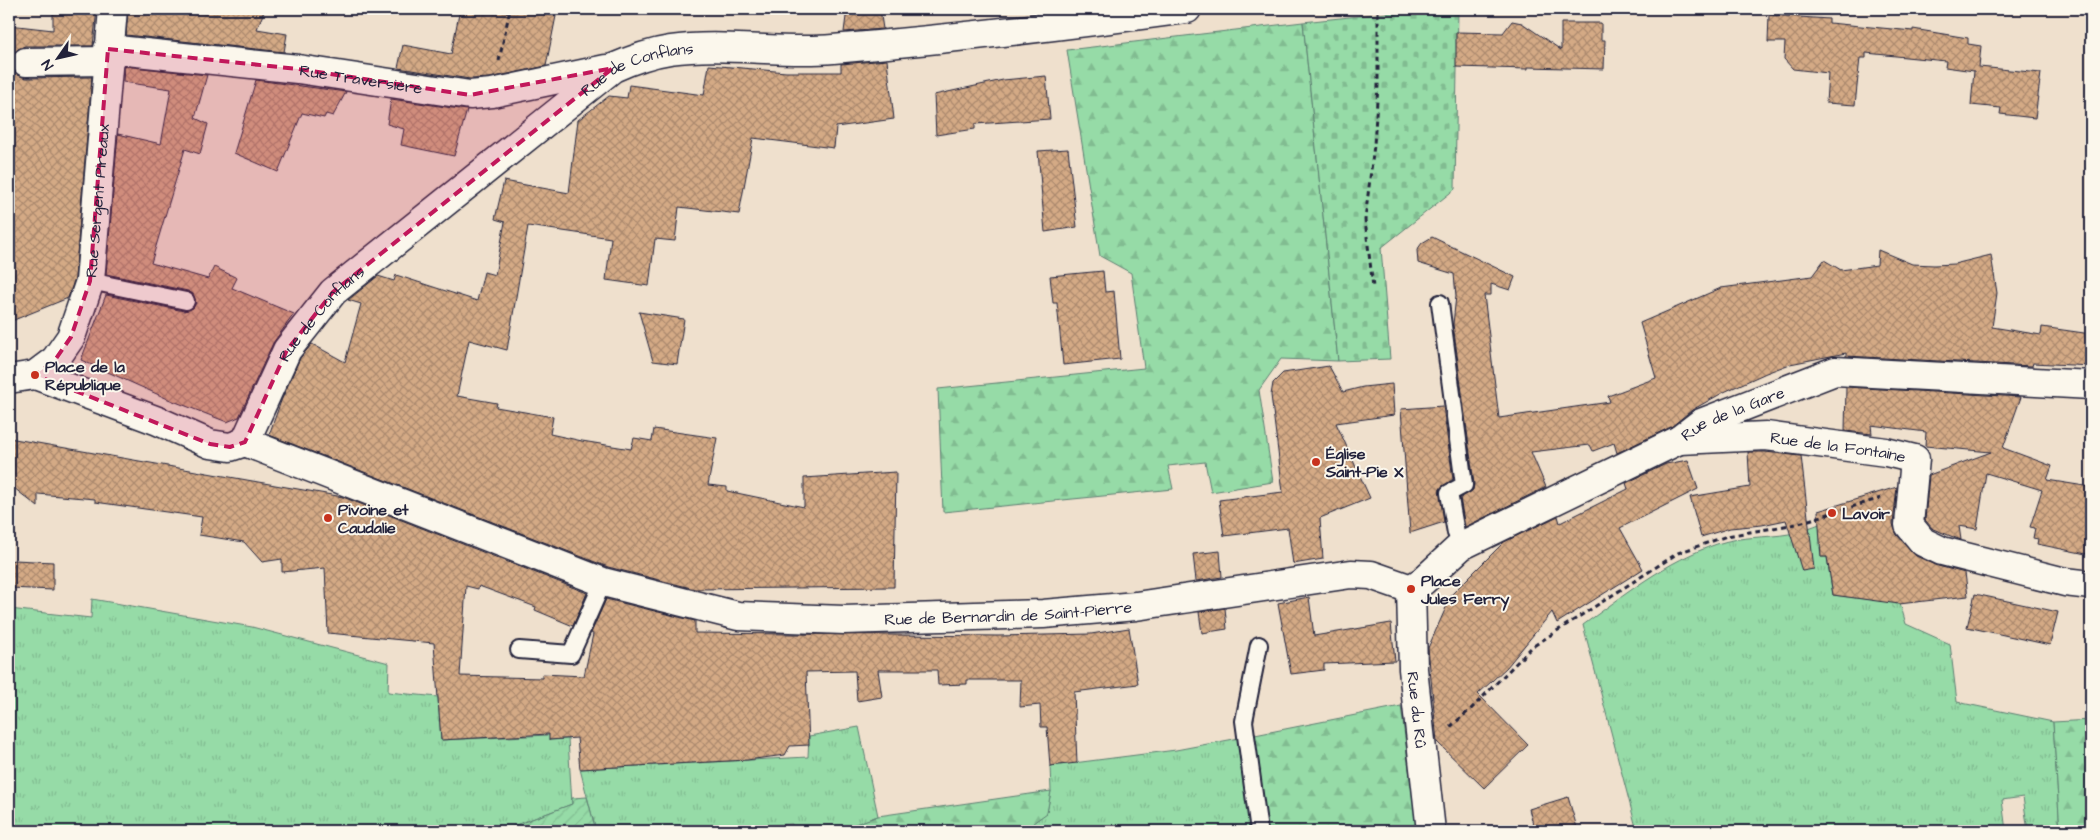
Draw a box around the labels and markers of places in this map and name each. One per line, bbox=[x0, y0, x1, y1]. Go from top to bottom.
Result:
place label: Place de la République bbox=[45, 356, 126, 396]
marker: Place de la République bbox=[29, 369, 41, 381]
place label: Église Saint-Pie X bbox=[1325, 443, 1404, 483]
marker: Église Saint-Pie X bbox=[1310, 456, 1322, 468]
place label: Pivoine et Caudalie bbox=[338, 499, 409, 539]
place label: Lavoir bbox=[1842, 503, 1890, 525]
marker: Lavoir bbox=[1826, 507, 1838, 519]
marker: Pivoine et Caudalie bbox=[322, 512, 334, 524]
place label: Place Jules Ferry bbox=[1420, 570, 1510, 611]
marker: Place Jules Ferry bbox=[1405, 583, 1417, 595]

